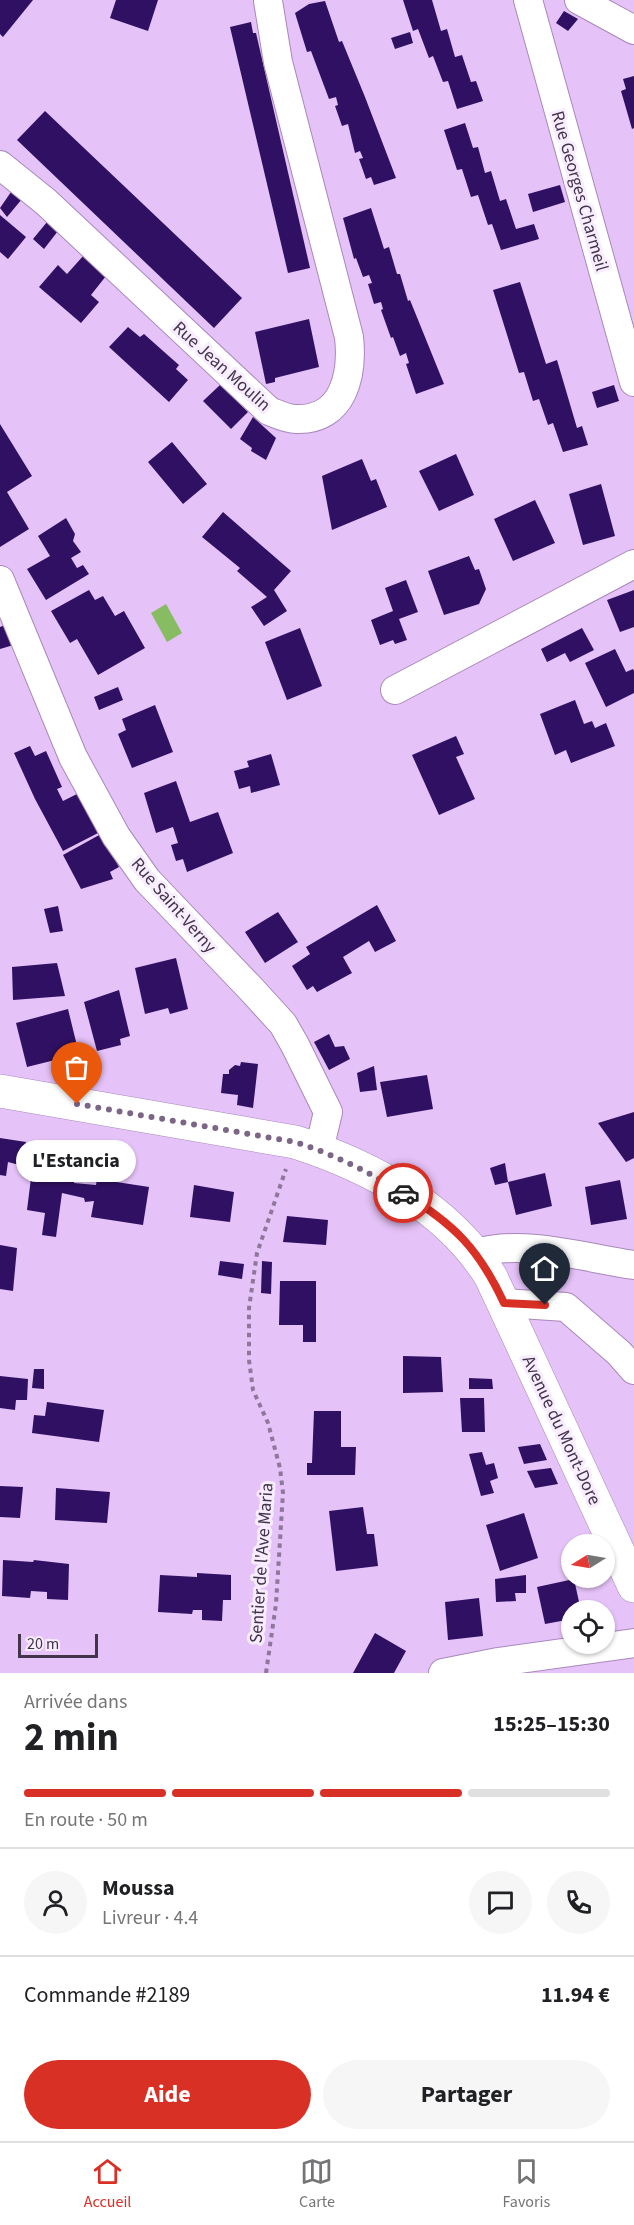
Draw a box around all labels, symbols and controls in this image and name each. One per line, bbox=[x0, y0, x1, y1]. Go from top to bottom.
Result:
street label: Rue Georges Charmeil bbox=[545, 108, 614, 274]
street label: Rue Jean Moulin bbox=[167, 316, 276, 417]
street label: Rue Saint-Verny bbox=[125, 852, 222, 959]
pin bbox=[51, 1042, 102, 1104]
icon: bag bbox=[60, 1051, 93, 1084]
callout: L'Estancia bbox=[17, 1140, 137, 1182]
text: L'Estancia bbox=[32, 1147, 120, 1175]
courier bbox=[373, 1163, 433, 1223]
icon: car bbox=[387, 1177, 420, 1210]
pin bbox=[519, 1243, 570, 1305]
icon: home bbox=[528, 1252, 561, 1285]
street label: Avenue du Mont-Dore bbox=[516, 1351, 607, 1509]
street label: Sentier de l'Ave Maria bbox=[243, 1482, 280, 1644]
north arrow bbox=[561, 1534, 615, 1588]
map controls bbox=[561, 1534, 615, 1654]
button: locate bbox=[561, 1600, 615, 1654]
scale bar bbox=[18, 1631, 98, 1658]
text: 20 m bbox=[27, 1633, 59, 1655]
text: Arrivée dans bbox=[24, 1688, 127, 1716]
text: 15:25–15:30 bbox=[493, 1708, 610, 1740]
text: 2 min bbox=[24, 1710, 119, 1766]
text: En route · 50 m bbox=[24, 1806, 148, 1834]
button: person bbox=[24, 1871, 87, 1934]
button: chat bbox=[469, 1871, 532, 1934]
button: phone bbox=[547, 1871, 610, 1934]
text: Moussa bbox=[102, 1872, 175, 1904]
text: Livreur · 4.4 bbox=[102, 1904, 198, 1932]
text: Commande #2189 bbox=[24, 1979, 190, 2011]
text: 11.94 € bbox=[541, 1979, 610, 2011]
button: Aide bbox=[24, 2060, 311, 2129]
button: Partager bbox=[323, 2060, 610, 2129]
tab: Accueil bbox=[84, 2155, 131, 2213]
tab: Carte bbox=[299, 2155, 335, 2213]
tab: Favoris bbox=[502, 2155, 550, 2213]

